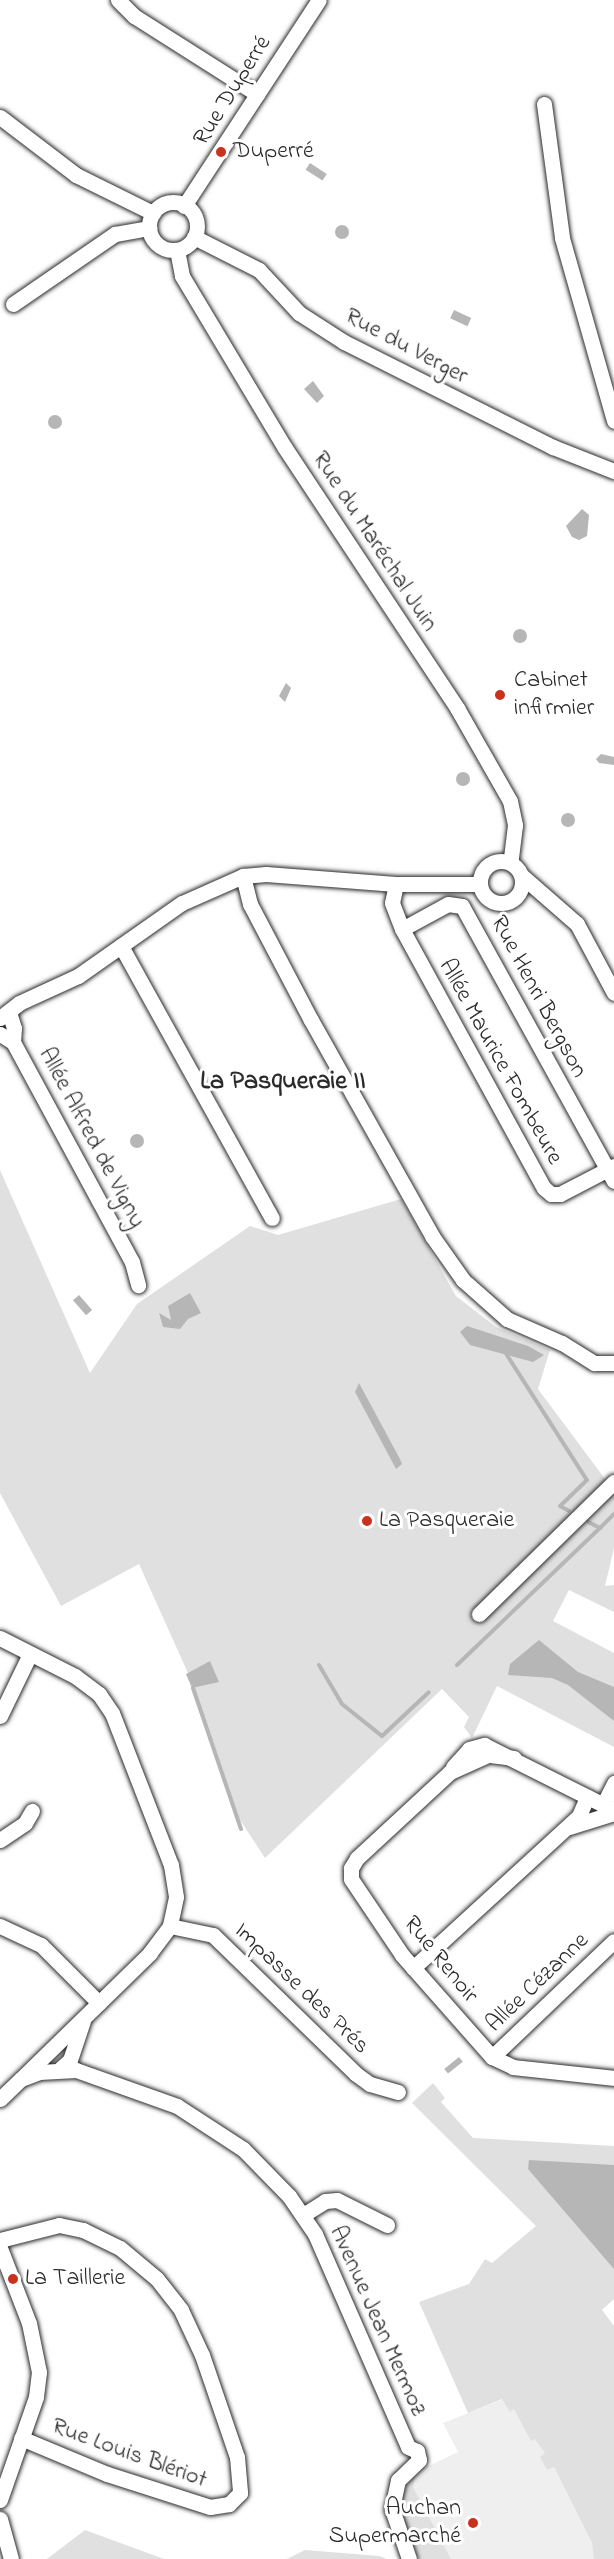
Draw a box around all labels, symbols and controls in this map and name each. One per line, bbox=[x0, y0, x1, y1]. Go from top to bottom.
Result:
street label: Rue Duperré bbox=[188, 31, 278, 151]
place label: Duperré bbox=[233, 138, 314, 166]
marker: Duperré bbox=[214, 145, 228, 159]
street label: Rue du Verger bbox=[340, 303, 472, 391]
street label: Rue du Maréchal Juin bbox=[305, 446, 443, 638]
place label: Cabinet infirmier bbox=[514, 667, 594, 723]
marker: Cabinet infirmier bbox=[491, 686, 509, 704]
street label: Rue Henri Bergson bbox=[483, 911, 593, 1083]
street label: Allée Maurice Fombeure bbox=[432, 954, 568, 1170]
street label: Allée Alfred de Vigny bbox=[31, 1043, 151, 1233]
district label: La Pasqueraie II bbox=[200, 1067, 366, 1099]
place label: La Pasqueraie bbox=[379, 1507, 514, 1535]
marker: La Pasqueraie bbox=[360, 1514, 374, 1528]
street label: Rue Renoir bbox=[396, 1911, 484, 2009]
street label: Impasse des Prés bbox=[227, 1917, 375, 2061]
street label: Allée Cézanne bbox=[481, 1927, 595, 2039]
street label: Avenue Jean Mermoz bbox=[322, 2222, 432, 2420]
place label: La Taillerie bbox=[25, 2265, 125, 2293]
marker: La Taillerie bbox=[6, 2272, 20, 2286]
street label: Rue Louis Blériot bbox=[47, 2413, 211, 2495]
place label: Auchan Supermarché bbox=[329, 2495, 461, 2551]
marker: Auchan Supermarché bbox=[466, 2516, 480, 2530]

